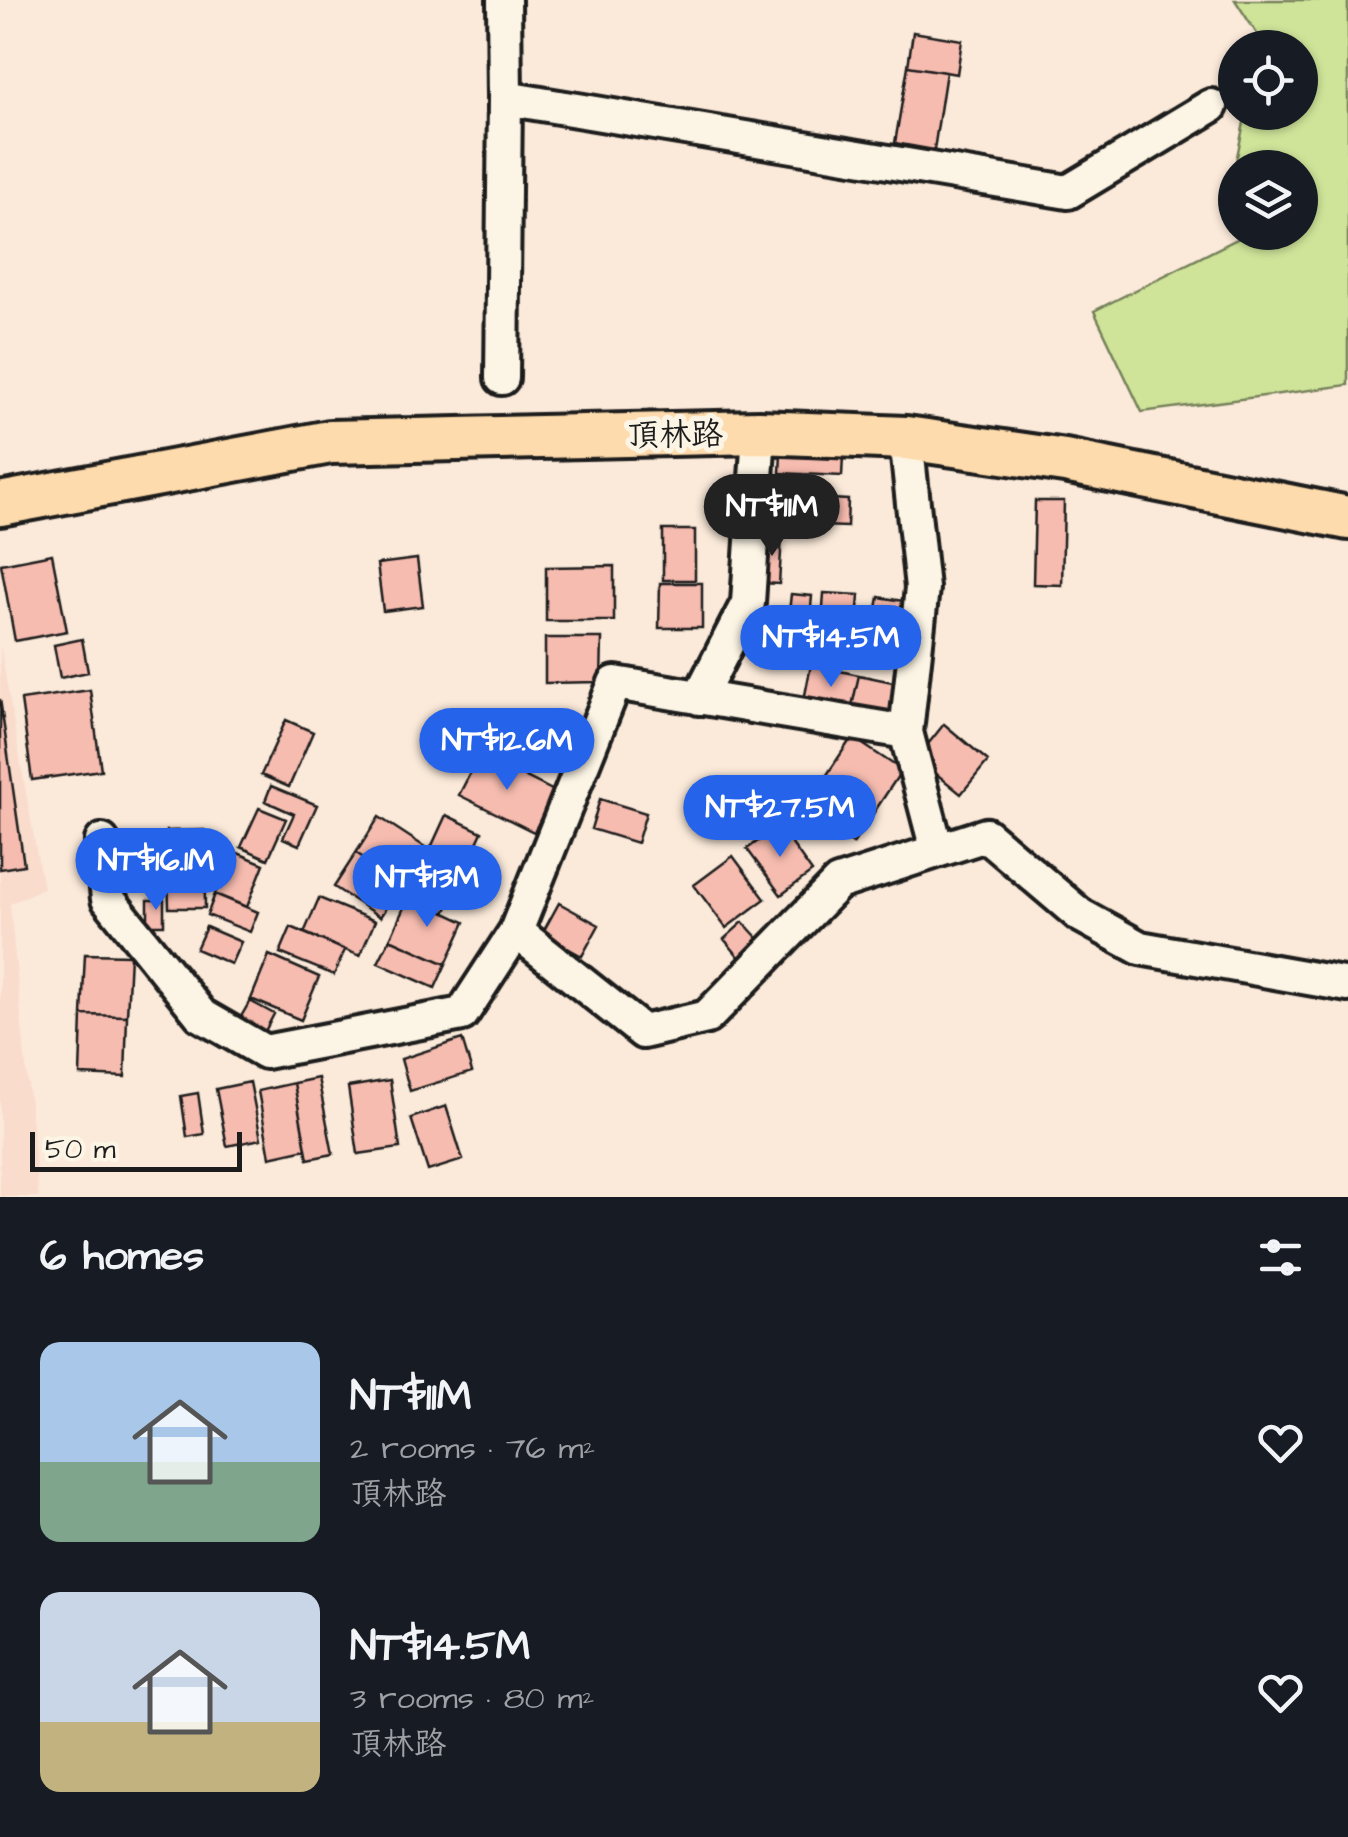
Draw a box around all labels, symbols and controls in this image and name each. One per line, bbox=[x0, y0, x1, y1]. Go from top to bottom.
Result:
map controls bbox=[1218, 30, 1318, 250]
button: locate bbox=[1218, 30, 1318, 130]
button: layers bbox=[1218, 150, 1318, 250]
street label: 頂林路 bbox=[627, 412, 723, 459]
pin: NT$11M bbox=[691, 474, 853, 559]
text: NT$11M bbox=[726, 484, 818, 529]
pin: NT$14.5M bbox=[728, 605, 934, 690]
text: NT$14.5M bbox=[762, 615, 900, 660]
pin: NT$12.6M bbox=[404, 708, 610, 793]
text: NT$12.6M bbox=[441, 718, 573, 763]
pin: NT$27.5M bbox=[677, 775, 883, 860]
text: NT$27.5M bbox=[705, 785, 855, 830]
pin: NT$16.1M bbox=[53, 828, 259, 913]
text: NT$16.1M bbox=[97, 838, 215, 883]
pin: NT$13M bbox=[346, 845, 508, 930]
text: NT$13M bbox=[375, 855, 479, 900]
scale bar bbox=[30, 1127, 242, 1172]
text: 50 m bbox=[45, 1130, 116, 1169]
text: 6 homes bbox=[40, 1228, 204, 1286]
icon: filters bbox=[1253, 1230, 1308, 1285]
text: NT$11M bbox=[350, 1368, 471, 1426]
icon: home bbox=[120, 1382, 240, 1502]
icon: heart bbox=[1253, 1415, 1308, 1470]
text: 2 rooms · 76 m² bbox=[350, 1426, 595, 1471]
text: 頂林路 bbox=[350, 1472, 446, 1517]
text: NT$14.5M bbox=[350, 1618, 530, 1676]
icon: home bbox=[120, 1632, 240, 1752]
icon: heart bbox=[1253, 1665, 1308, 1720]
text: 3 rooms · 80 m² bbox=[350, 1676, 595, 1721]
text: 頂林路 bbox=[350, 1722, 446, 1767]

